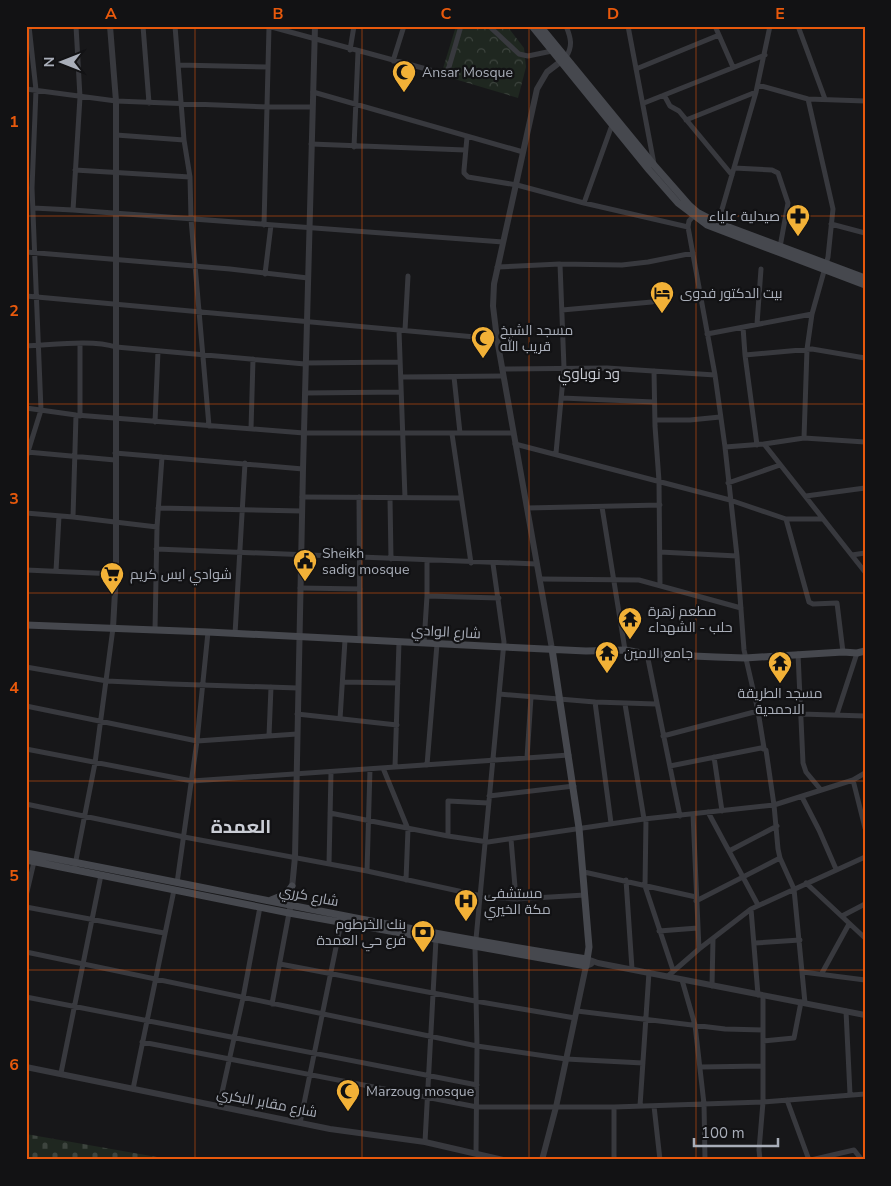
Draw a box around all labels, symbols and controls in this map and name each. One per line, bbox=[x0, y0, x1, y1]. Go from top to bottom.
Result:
text: A bbox=[105, 3, 117, 25]
text: B bbox=[272, 3, 284, 25]
text: C bbox=[441, 3, 452, 25]
text: D bbox=[607, 3, 619, 25]
text: E bbox=[775, 3, 785, 25]
north arrow bbox=[38, 38, 88, 88]
text: N bbox=[40, 57, 59, 67]
mosque icon: Ansar Mosque bbox=[391, 59, 417, 93]
place label: Ansar Mosque bbox=[422, 63, 513, 82]
text: 1 bbox=[9, 111, 19, 133]
pharmacy icon: صيدلية علياء bbox=[785, 203, 811, 237]
place label: صيدلية علياء bbox=[709, 207, 780, 226]
hotel icon: بيت الدكتور فدوى bbox=[649, 280, 675, 314]
place label: بيت الدكتور فدوى bbox=[680, 284, 782, 303]
text: 2 bbox=[9, 300, 19, 322]
place label: مسجد الشيخ قريب الله bbox=[500, 321, 573, 356]
mosque icon: مسجد الشيخ قريب الله bbox=[470, 325, 496, 359]
district label: ود نوباوي bbox=[558, 364, 620, 386]
text: 3 bbox=[9, 488, 19, 510]
place label: Sheikh sadig mosque bbox=[322, 544, 409, 579]
public building icon: Sheikh sadig mosque bbox=[292, 548, 318, 582]
supermarket icon: شوادي ايس كريم bbox=[99, 561, 125, 595]
place label: شوادي ايس كريم bbox=[130, 565, 232, 586]
place label: مطعم زهرة حلب - الشهداء bbox=[648, 602, 732, 637]
temple icon: مطعم زهرة حلب - الشهداء bbox=[617, 606, 643, 640]
street label: شارع الوادي bbox=[411, 621, 481, 645]
temple icon: جامع الامين bbox=[594, 640, 620, 674]
place label: جامع الامين bbox=[624, 644, 693, 663]
temple icon: مسجد الطريقة الاحمدية bbox=[767, 650, 793, 684]
text: 4 bbox=[9, 677, 19, 699]
place label: مسجد الطريقة الاحمدية bbox=[738, 684, 822, 719]
district label: العمدة bbox=[211, 814, 271, 840]
text: 5 bbox=[9, 865, 19, 887]
street label: شارع كرري bbox=[277, 881, 340, 913]
place label: مستشفى مكة الخيري bbox=[484, 884, 551, 921]
hospital icon: مستشفى مكة الخيري bbox=[453, 888, 479, 922]
place label: بنك الخرطوم فرع حي العمدة bbox=[317, 915, 406, 952]
bank icon: بنك الخرطوم فرع حي العمدة bbox=[410, 919, 436, 953]
text: 6 bbox=[9, 1054, 19, 1076]
mosque icon: Marzoug mosque bbox=[335, 1078, 361, 1112]
place label: Marzoug mosque bbox=[366, 1082, 474, 1101]
street label: شارع مقابر البكري bbox=[215, 1084, 319, 1124]
scale bar bbox=[694, 1116, 777, 1148]
text: 100 m bbox=[701, 1123, 745, 1143]

